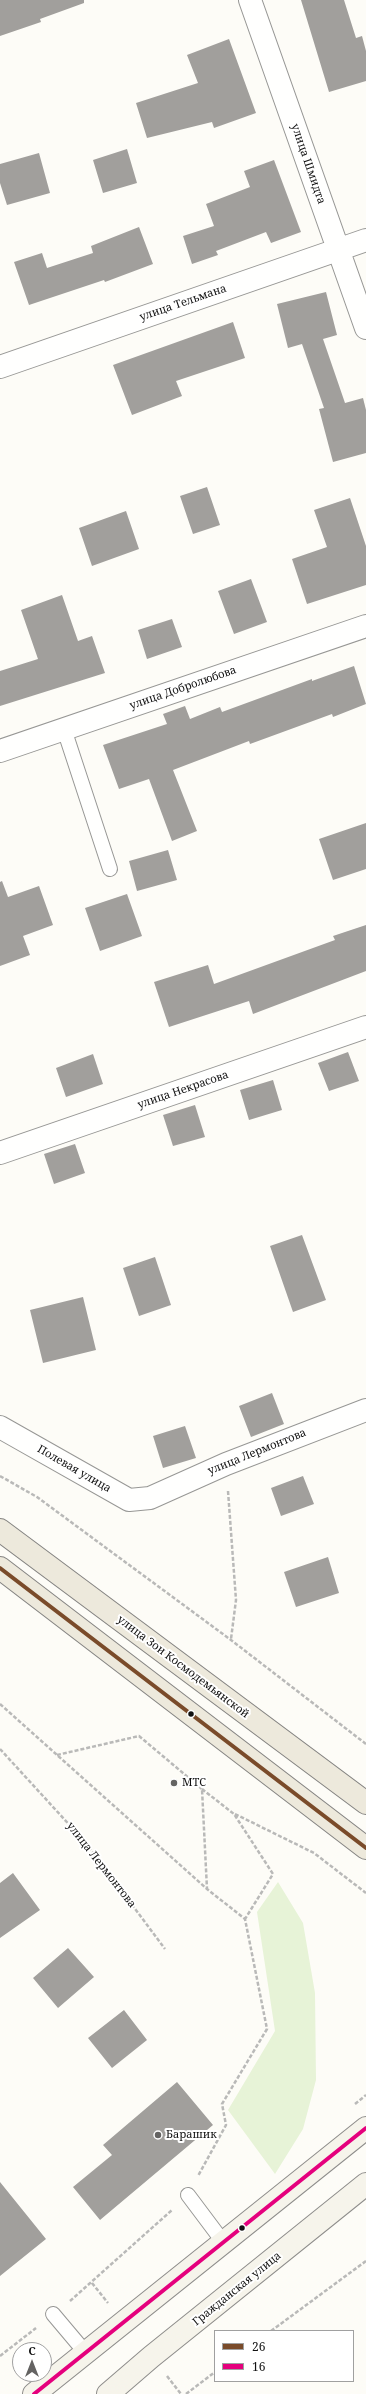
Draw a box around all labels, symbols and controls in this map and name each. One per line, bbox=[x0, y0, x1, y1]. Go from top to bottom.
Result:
street label: улица Шмидта bbox=[288, 122, 328, 206]
street label: улица Тельмана bbox=[138, 282, 228, 324]
street label: улица Добролюбова bbox=[128, 664, 238, 712]
street label: улица Некрасова bbox=[136, 1068, 230, 1112]
street label: улица Лермонтова bbox=[206, 1426, 308, 1478]
street label: Полевая улица bbox=[35, 1443, 113, 1495]
street label: улица Зои Космодемьянской bbox=[114, 1613, 252, 1721]
unlabelled marker bbox=[186, 1709, 196, 1719]
place label: МТС bbox=[182, 1776, 206, 1790]
marker: МТС bbox=[169, 1778, 179, 1788]
street label: улица Лермонтова bbox=[63, 1820, 139, 1910]
place label: Барашик bbox=[166, 2128, 217, 2142]
marker: Барашик bbox=[153, 2130, 163, 2140]
unlabelled marker bbox=[237, 2223, 247, 2233]
street label: Гражданская улица bbox=[190, 2249, 284, 2329]
legend bbox=[214, 2330, 354, 2382]
text: 26 bbox=[252, 2338, 265, 2355]
north arrow bbox=[12, 2342, 52, 2382]
text: С bbox=[28, 2343, 36, 2358]
text: 16 bbox=[252, 2358, 265, 2375]

